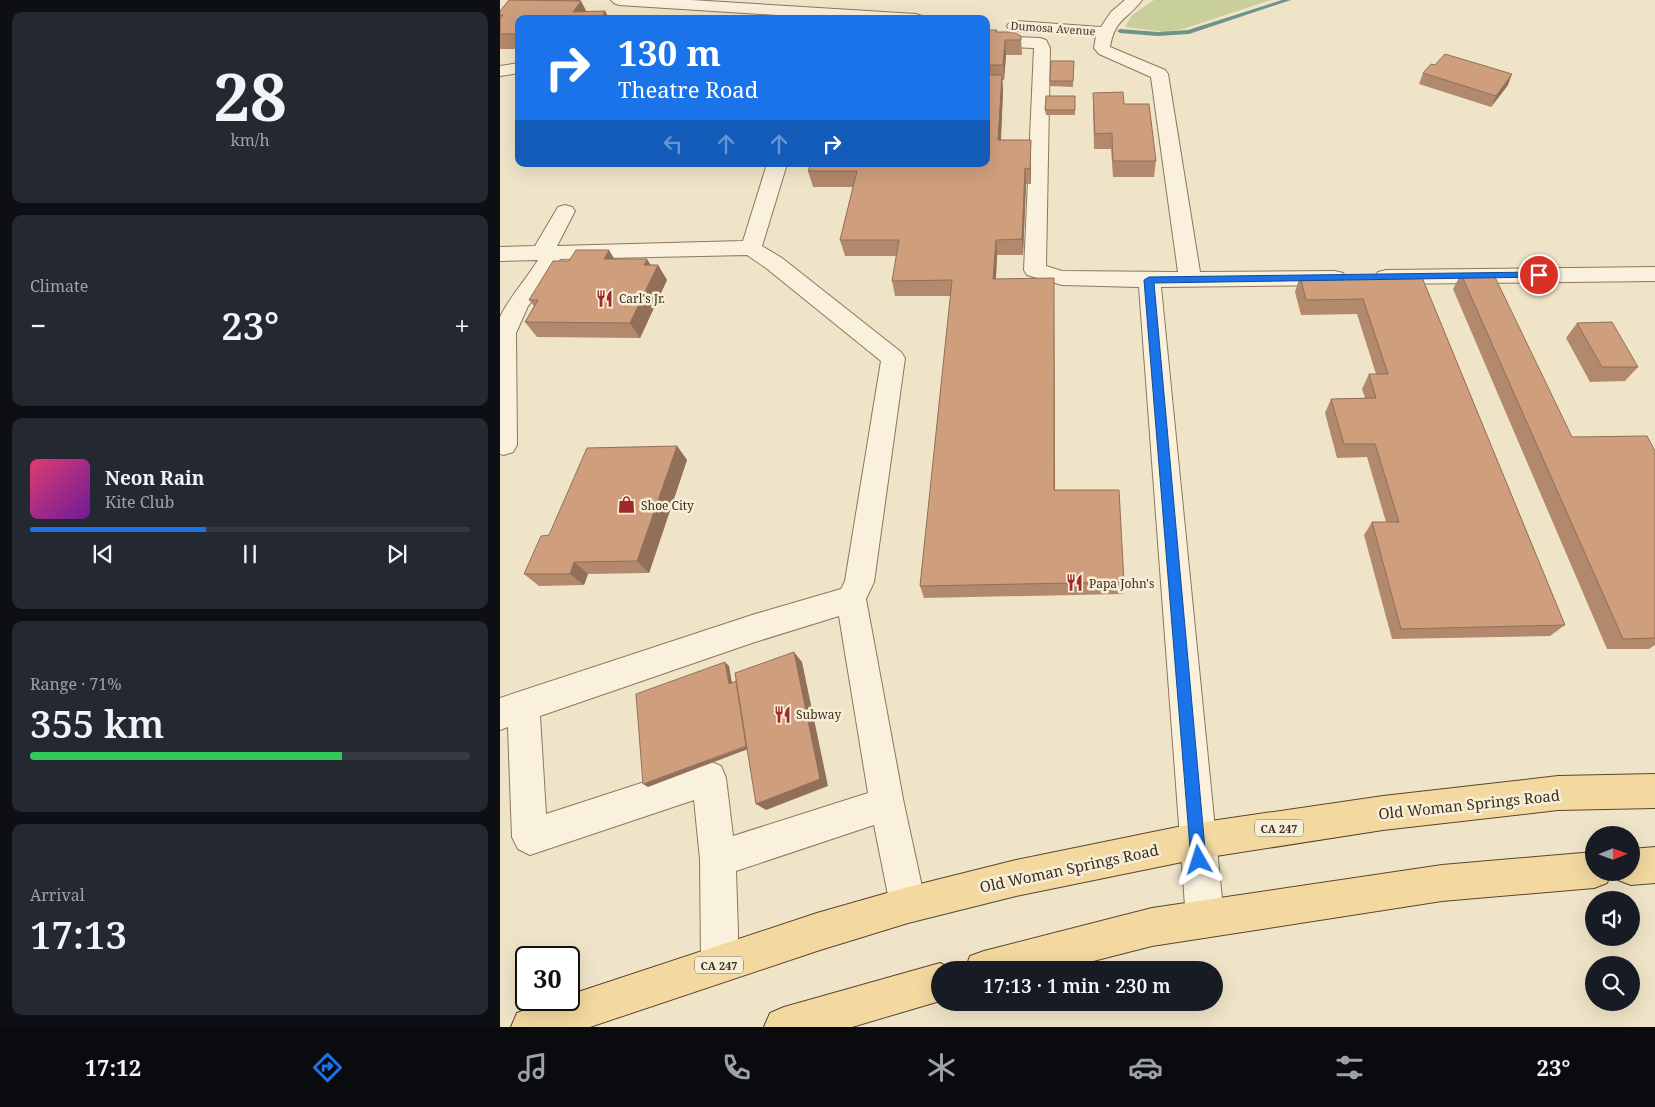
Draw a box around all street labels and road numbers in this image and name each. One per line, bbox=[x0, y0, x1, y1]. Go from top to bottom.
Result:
street label: Dumosa Avenue bbox=[1010, 18, 1096, 38]
street label: Old Woman Springs Road bbox=[1377, 785, 1561, 823]
road number: CA 247 bbox=[1255, 820, 1303, 836]
street label: Old Woman Springs Road bbox=[978, 839, 1160, 897]
road number: CA 247 bbox=[695, 956, 743, 974]

